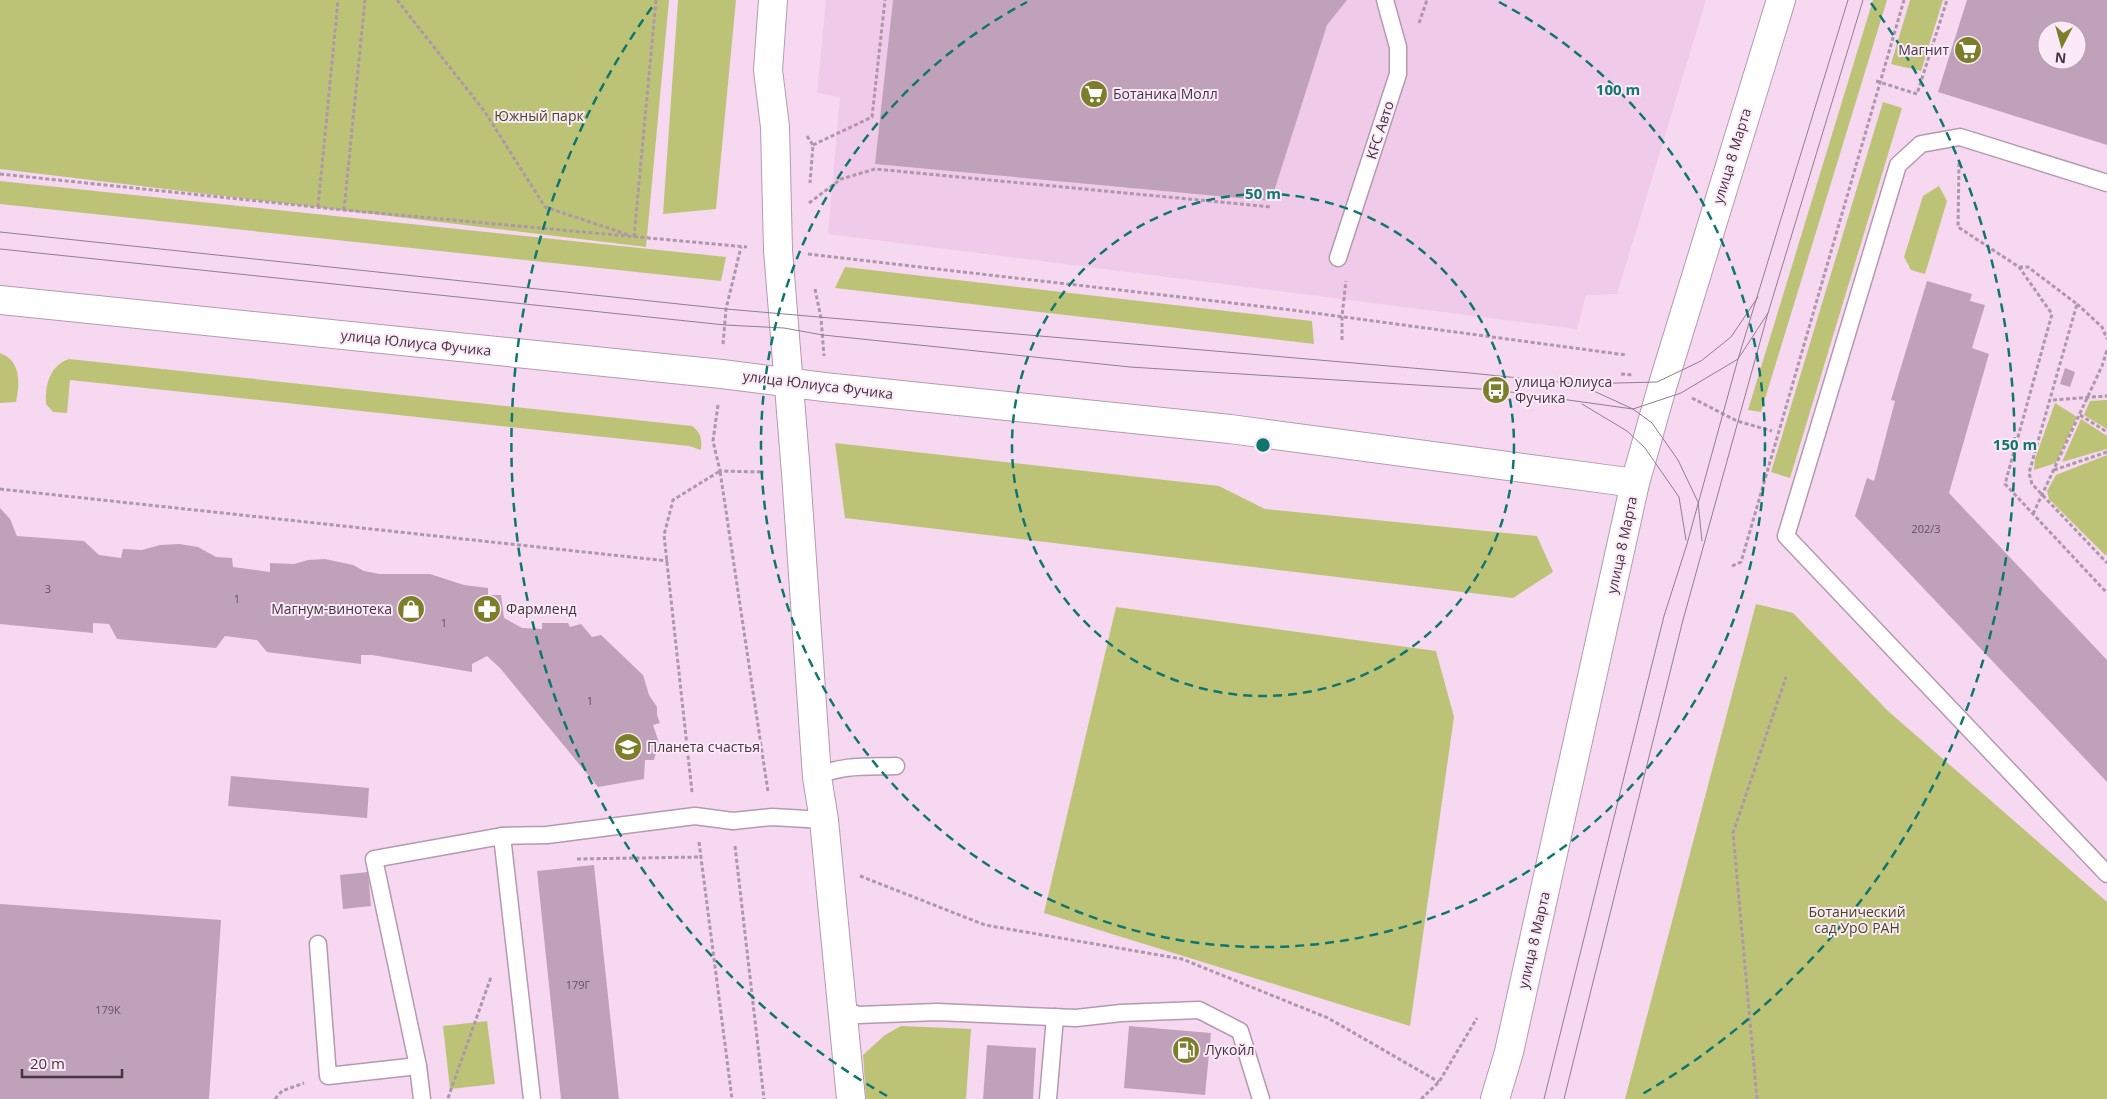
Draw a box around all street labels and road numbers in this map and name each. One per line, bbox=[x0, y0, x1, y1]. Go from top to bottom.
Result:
street label: KFC Авто bbox=[1361, 98, 1398, 161]
street label: улица 8 Марта bbox=[1708, 106, 1755, 206]
street label: улица Юлиуса Фучика bbox=[340, 325, 492, 360]
street label: улица Юлиуса Фучика bbox=[742, 366, 894, 403]
street label: улица 8 Марта bbox=[1602, 494, 1641, 595]
street label: улица 8 Марта bbox=[1513, 889, 1554, 990]

